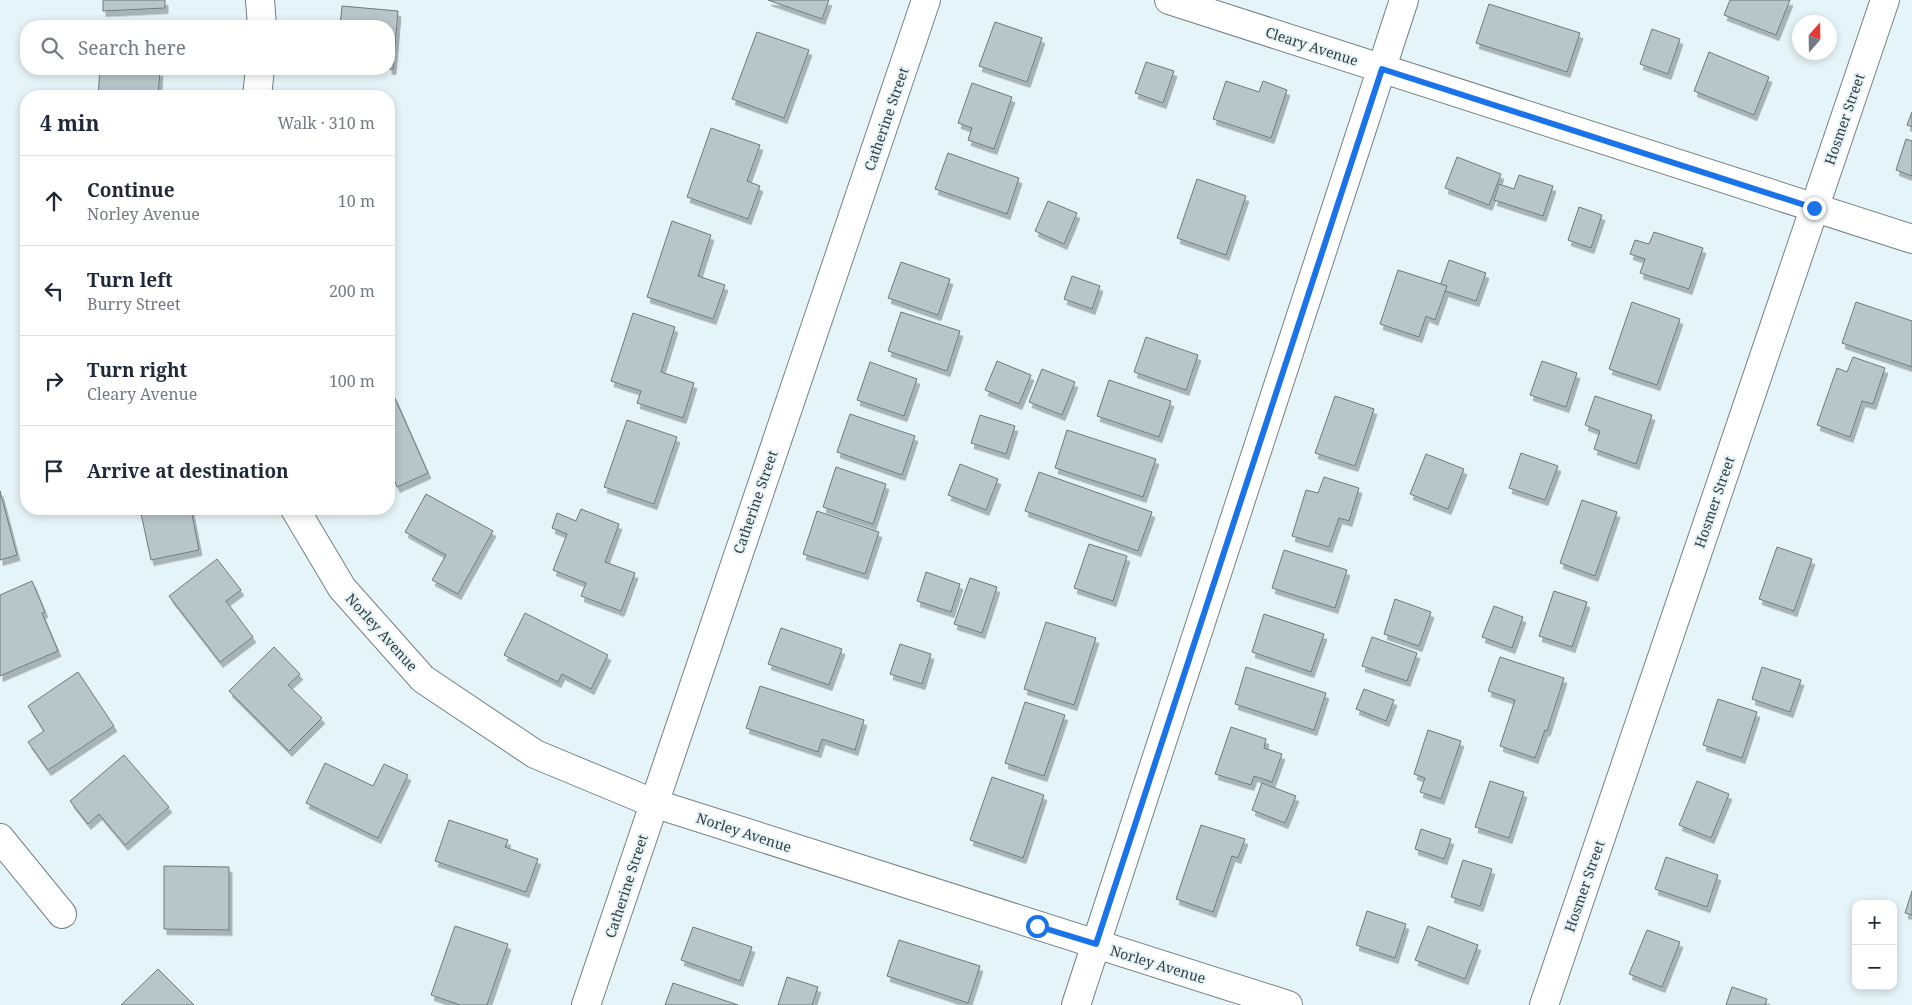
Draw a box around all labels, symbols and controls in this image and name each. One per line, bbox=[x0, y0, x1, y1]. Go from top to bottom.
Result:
north arrow bbox=[1792, 15, 1837, 60]
search box bbox=[20, 20, 395, 75]
street label: Cleary Avenue bbox=[1263, 22, 1361, 70]
icon: search bbox=[38, 34, 66, 62]
text: Search here bbox=[78, 35, 186, 61]
street label: Catherine Street bbox=[859, 65, 913, 173]
street label: Hosmer Street bbox=[1819, 71, 1869, 167]
text: 4 min bbox=[40, 109, 99, 137]
text: Walk · 310 m bbox=[278, 112, 375, 134]
text: Continue bbox=[87, 177, 175, 203]
icon: ahead bbox=[40, 187, 68, 215]
text: 10 m bbox=[338, 190, 375, 212]
route end bbox=[1803, 197, 1826, 220]
text: Norley Avenue bbox=[87, 203, 200, 225]
text: Turn left bbox=[87, 267, 173, 293]
icon: left bbox=[40, 277, 68, 305]
text: 200 m bbox=[329, 280, 375, 302]
text: Burry Street bbox=[87, 293, 181, 315]
text: Turn right bbox=[87, 357, 187, 383]
icon: right bbox=[40, 367, 68, 395]
text: 100 m bbox=[329, 370, 375, 392]
text: Cleary Avenue bbox=[87, 383, 197, 405]
street label: Catherine Street bbox=[728, 448, 782, 556]
street label: Hosmer Street bbox=[1689, 454, 1739, 550]
icon: arrive bbox=[40, 457, 68, 485]
text: Arrive at destination bbox=[87, 458, 289, 484]
street label: Norley Avenue bbox=[342, 589, 422, 675]
street label: Norley Avenue bbox=[694, 808, 794, 856]
street label: Catherine Street bbox=[600, 832, 652, 940]
street label: Hosmer Street bbox=[1559, 838, 1609, 934]
map controls bbox=[1852, 900, 1897, 990]
button: + bbox=[1852, 900, 1897, 945]
route start bbox=[1026, 915, 1049, 938]
street label: Norley Avenue bbox=[1108, 940, 1208, 988]
button: − bbox=[1852, 945, 1897, 990]

